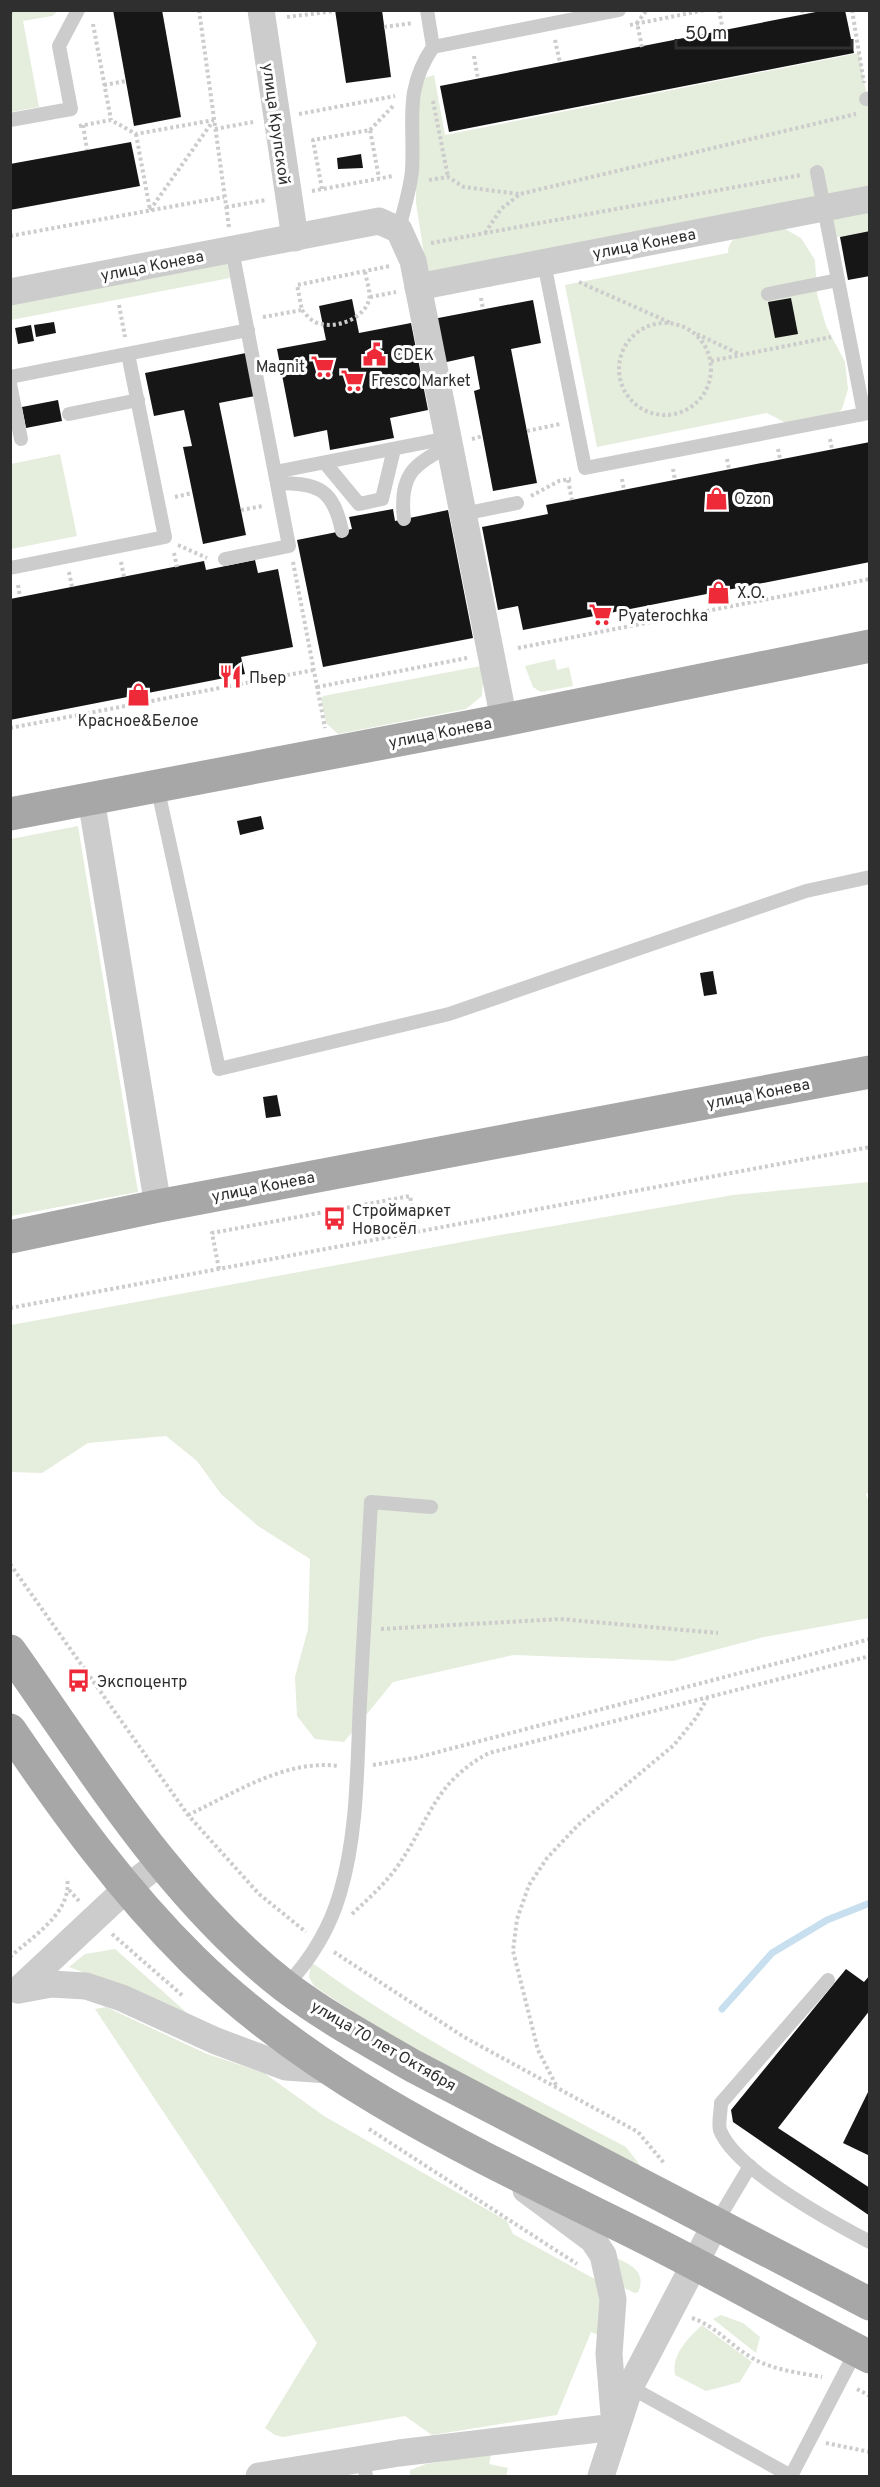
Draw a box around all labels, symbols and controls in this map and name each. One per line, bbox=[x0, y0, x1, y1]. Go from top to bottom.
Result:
scale bar bbox=[676, 12, 852, 50]
text: 50 m bbox=[685, 23, 727, 46]
street label: улица Крупской bbox=[257, 62, 293, 186]
street label: улица Конева bbox=[591, 225, 698, 265]
street label: улица Конева bbox=[99, 247, 206, 287]
public building icon: CDEK bbox=[362, 341, 388, 367]
place label: CDEK bbox=[393, 346, 434, 366]
supermarket icon: Magnit bbox=[310, 353, 336, 379]
place label: Magnit bbox=[256, 358, 305, 378]
supermarket icon: Fresco Market bbox=[340, 367, 366, 393]
place label: Fresco Market bbox=[371, 372, 471, 392]
shop icon: Ozon bbox=[703, 485, 729, 511]
place label: Ozon bbox=[734, 490, 771, 510]
shop icon: X.O. bbox=[706, 579, 732, 605]
place label: X.O. bbox=[737, 584, 765, 604]
supermarket icon: Pyaterochka bbox=[587, 602, 613, 628]
place label: Pyaterochka bbox=[618, 607, 708, 627]
restaurant icon: Пьер bbox=[218, 664, 244, 690]
place label: Пьер bbox=[249, 669, 286, 689]
shop icon: Красное&Белое bbox=[125, 682, 151, 708]
place label: Красное&Белое bbox=[77, 712, 199, 732]
street label: улица Конева bbox=[387, 714, 494, 754]
street label: улица Конева bbox=[705, 1075, 812, 1115]
street label: улица Конева bbox=[210, 1168, 317, 1208]
place label: Строймаркет Новосёл bbox=[352, 1202, 451, 1240]
bus stop icon: Строймаркет Новосёл bbox=[321, 1206, 347, 1232]
bus stop icon: Экспоцентр bbox=[66, 1668, 92, 1694]
place label: Экспоцентр bbox=[97, 1673, 187, 1693]
street label: улица 70 лет Октября bbox=[307, 1997, 459, 2097]

